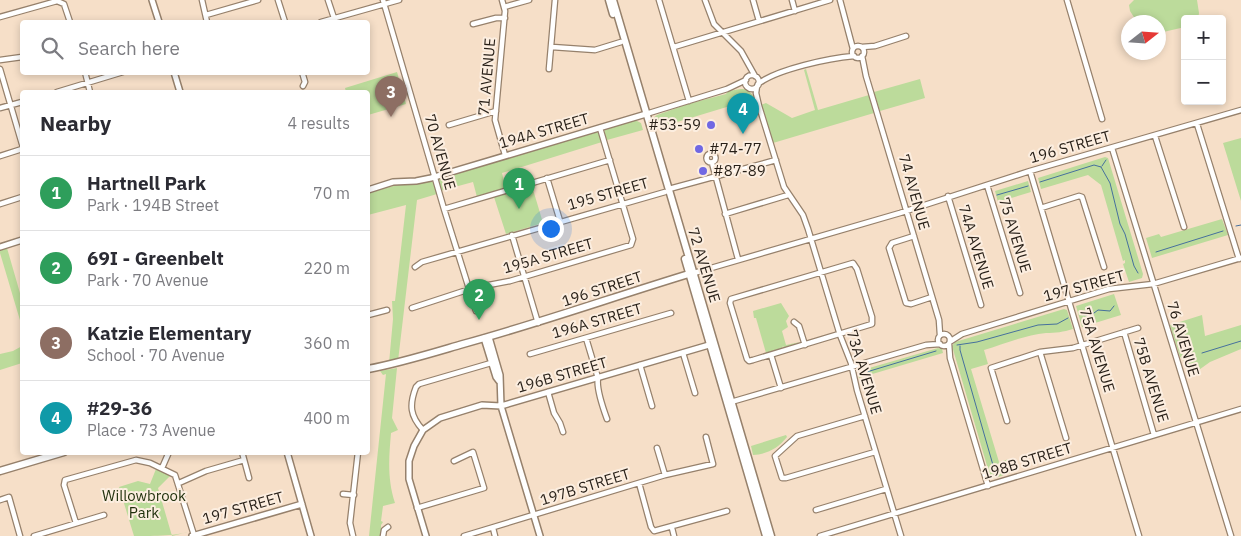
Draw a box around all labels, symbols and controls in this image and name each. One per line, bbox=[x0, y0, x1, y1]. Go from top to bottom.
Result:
north arrow bbox=[1121, 15, 1166, 60]
map controls bbox=[1181, 15, 1226, 105]
button: + bbox=[1181, 15, 1226, 60]
search box bbox=[20, 20, 370, 75]
icon: search bbox=[38, 34, 66, 62]
text: Search here bbox=[78, 36, 180, 60]
street label: 71 AVENUE bbox=[474, 37, 499, 117]
button: − bbox=[1181, 60, 1226, 105]
pin: 3 bbox=[375, 76, 407, 117]
pin: 4 bbox=[727, 93, 759, 134]
street label: 194A STREET bbox=[497, 108, 592, 152]
text: Nearby bbox=[40, 109, 111, 137]
street label: 70 AVENUE bbox=[421, 112, 460, 192]
text: 4 results bbox=[287, 113, 350, 133]
place label: #53-59 bbox=[648, 115, 701, 134]
marker: #53-59 bbox=[705, 119, 717, 131]
street label: 196 STREET bbox=[1027, 126, 1113, 167]
place label: #74-77 bbox=[709, 139, 762, 158]
marker: #74-77 bbox=[693, 143, 705, 155]
street label: 74 AVENUE bbox=[895, 152, 934, 232]
place label: #87-89 bbox=[713, 161, 766, 180]
marker: #87-89 bbox=[697, 165, 709, 177]
pin: 1 bbox=[503, 168, 535, 209]
text: Hartnell Park bbox=[87, 171, 206, 195]
street label: 195 STREET bbox=[565, 173, 651, 214]
text: 1 bbox=[51, 183, 61, 203]
text: 70 m bbox=[313, 183, 350, 203]
text: Park · 194B Street bbox=[87, 195, 219, 215]
street label: 75 AVENUE bbox=[995, 195, 1036, 275]
street label: 74A AVENUE bbox=[955, 202, 998, 291]
your location bbox=[538, 216, 564, 242]
street label: 72 AVENUE bbox=[684, 225, 725, 305]
street label: 195A STREET bbox=[501, 233, 596, 277]
text: 69I - Greenbelt bbox=[87, 246, 224, 270]
text: 2 bbox=[51, 258, 61, 278]
text: 220 m bbox=[303, 258, 350, 278]
street label: 197 STREET bbox=[1041, 265, 1127, 305]
street label: 196 STREET bbox=[559, 266, 645, 310]
text: Park · 70 Avenue bbox=[87, 270, 209, 290]
pin: 2 bbox=[463, 279, 495, 320]
street label: 196A STREET bbox=[550, 298, 645, 342]
street label: 76 AVENUE bbox=[1163, 299, 1204, 379]
street label: 75A AVENUE bbox=[1076, 305, 1119, 394]
text: Katzie Elementary bbox=[87, 321, 251, 345]
street label: 73A AVENUE bbox=[843, 327, 886, 416]
text: 3 bbox=[51, 333, 61, 353]
text: 360 m bbox=[303, 333, 350, 353]
street label: 75B AVENUE bbox=[1130, 335, 1173, 425]
text: School · 70 Avenue bbox=[87, 345, 225, 365]
street label: 196B STREET bbox=[514, 352, 610, 396]
text: #29-36 bbox=[87, 396, 152, 420]
text: 4 bbox=[51, 408, 61, 428]
text: 400 m bbox=[303, 408, 350, 428]
text: Place · 73 Avenue bbox=[87, 420, 216, 440]
street label: 198B STREET bbox=[980, 438, 1075, 483]
street label: 197B STREET bbox=[538, 464, 633, 509]
park label: Willowbrook Park bbox=[102, 486, 186, 522]
street label: 197 STREET bbox=[200, 487, 286, 528]

